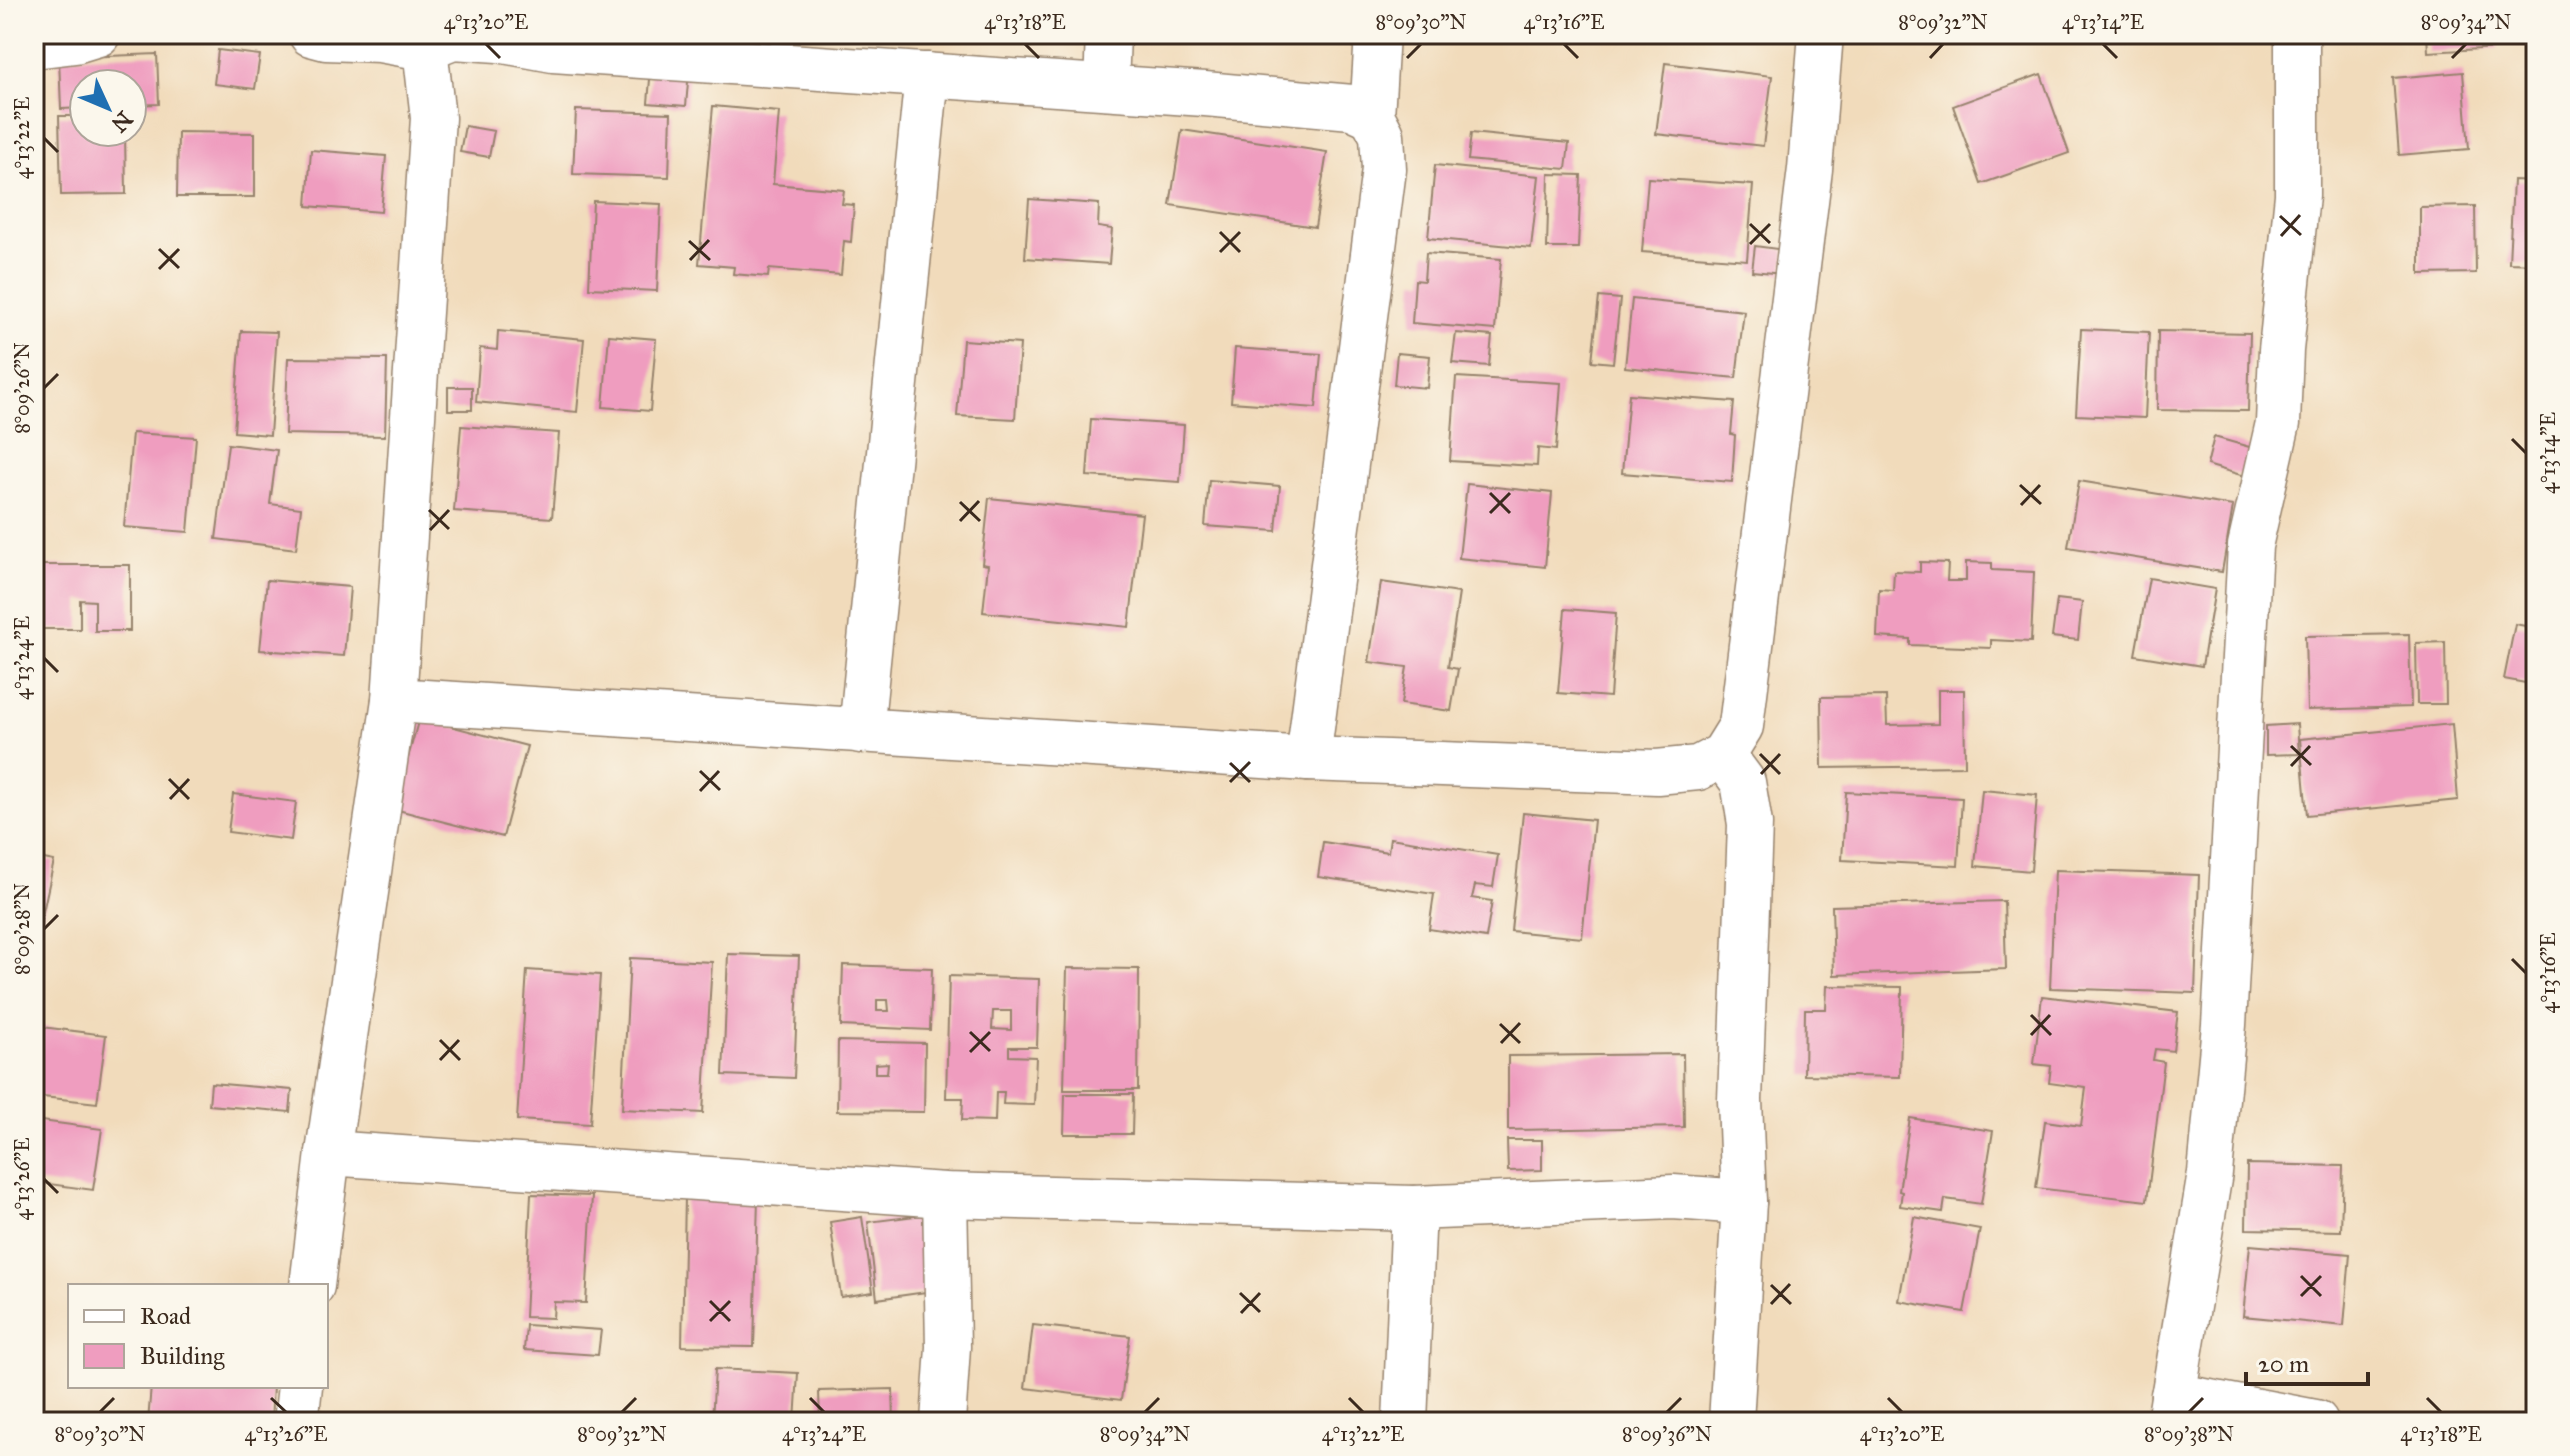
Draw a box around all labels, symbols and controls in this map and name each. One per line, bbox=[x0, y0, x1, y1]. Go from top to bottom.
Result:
text: 4°13'20"E bbox=[444, 10, 528, 34]
text: 4°13'18"E bbox=[984, 10, 1066, 34]
text: 8°09'30"N bbox=[1375, 10, 1467, 34]
text: 4°13'16"E bbox=[1524, 10, 1605, 34]
text: 8°09'32"N bbox=[1898, 10, 1988, 34]
text: 4°13'14"E bbox=[2062, 10, 2144, 34]
text: 8°09'34"N bbox=[2421, 10, 2511, 34]
north arrow bbox=[68, 68, 148, 148]
text: 4°13'22"E bbox=[10, 97, 34, 179]
text: N bbox=[106, 105, 138, 138]
text: 8°09'26"N bbox=[10, 342, 34, 434]
text: 4°13'14"E bbox=[2536, 412, 2560, 494]
text: 4°13'24"E bbox=[10, 616, 34, 700]
text: 8°09'28"N bbox=[10, 883, 34, 975]
text: 4°13'16"E bbox=[2536, 933, 2560, 1014]
text: 4°13'26"E bbox=[10, 1137, 34, 1221]
legend bbox=[68, 1284, 328, 1388]
text: Road bbox=[140, 1301, 191, 1331]
scale bar bbox=[2246, 1336, 2368, 1386]
text: Building bbox=[140, 1341, 225, 1371]
text: 20 m bbox=[2258, 1349, 2309, 1379]
text: 8°09'30"N bbox=[54, 1422, 146, 1446]
text: 4°13'26"E bbox=[244, 1422, 328, 1446]
text: 8°09'32"N bbox=[577, 1422, 667, 1446]
text: 4°13'24"E bbox=[782, 1422, 866, 1446]
text: 8°09'34"N bbox=[1100, 1422, 1190, 1446]
text: 4°13'22"E bbox=[1322, 1422, 1404, 1446]
text: 8°09'36"N bbox=[1622, 1422, 1712, 1446]
text: 4°13'20"E bbox=[1860, 1422, 1944, 1446]
text: 8°09'38"N bbox=[2144, 1422, 2234, 1446]
text: 4°13'18"E bbox=[2400, 1422, 2482, 1446]

